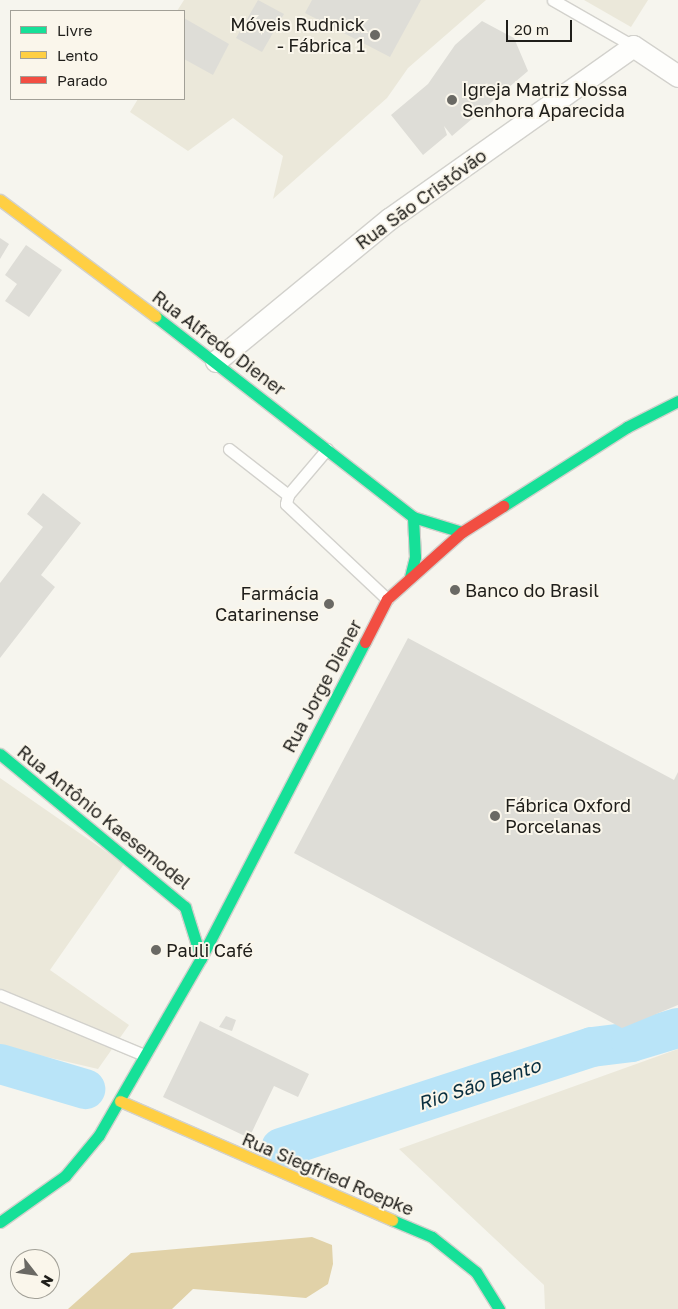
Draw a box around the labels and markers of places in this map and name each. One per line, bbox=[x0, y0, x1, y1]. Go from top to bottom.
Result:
place label: Móveis Rudnick - Fábrica 1 bbox=[230, 14, 365, 56]
marker: Móveis Rudnick - Fábrica 1 bbox=[369, 29, 381, 41]
place label: Igreja Matriz Nossa Senhora Aparecida bbox=[462, 79, 627, 122]
marker: Igreja Matriz Nossa Senhora Aparecida bbox=[446, 94, 458, 106]
place label: Banco do Brasil bbox=[465, 579, 599, 601]
place label: Farmácia Catarinense bbox=[215, 583, 319, 626]
marker: Banco do Brasil bbox=[449, 584, 461, 596]
marker: Farmácia Catarinense bbox=[323, 598, 335, 610]
place label: Fábrica Oxford Porcelanas bbox=[505, 795, 631, 838]
marker: Fábrica Oxford Porcelanas bbox=[489, 810, 501, 822]
place label: Pauli Café bbox=[166, 939, 253, 961]
marker: Pauli Café bbox=[150, 944, 162, 956]

